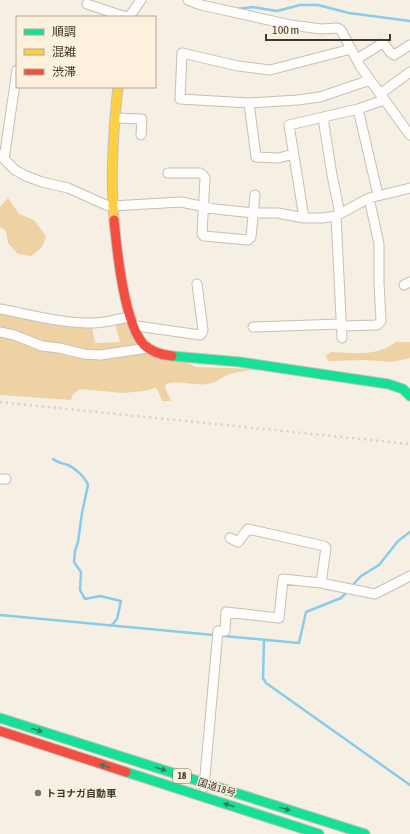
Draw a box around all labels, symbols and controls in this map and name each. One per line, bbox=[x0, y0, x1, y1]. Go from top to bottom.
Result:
legend bbox=[16, 16, 156, 88]
scale bar bbox=[266, 16, 390, 42]
text: 100 m bbox=[272, 23, 299, 37]
text: 順調 bbox=[52, 25, 76, 39]
text: 混雑 bbox=[52, 45, 76, 59]
text: 渋滞 bbox=[52, 65, 76, 79]
one-way arrow bbox=[31, 727, 43, 733]
one-way arrow bbox=[99, 763, 111, 769]
one-way arrow bbox=[155, 766, 167, 772]
road number: 18 bbox=[173, 769, 191, 783]
street label: 国道18号 bbox=[196, 776, 237, 799]
marker: トヨナガ自動車 bbox=[33, 788, 43, 798]
place label: トヨナガ自動車 bbox=[46, 788, 116, 799]
one-way arrow bbox=[222, 802, 234, 808]
one-way arrow bbox=[279, 806, 291, 812]

